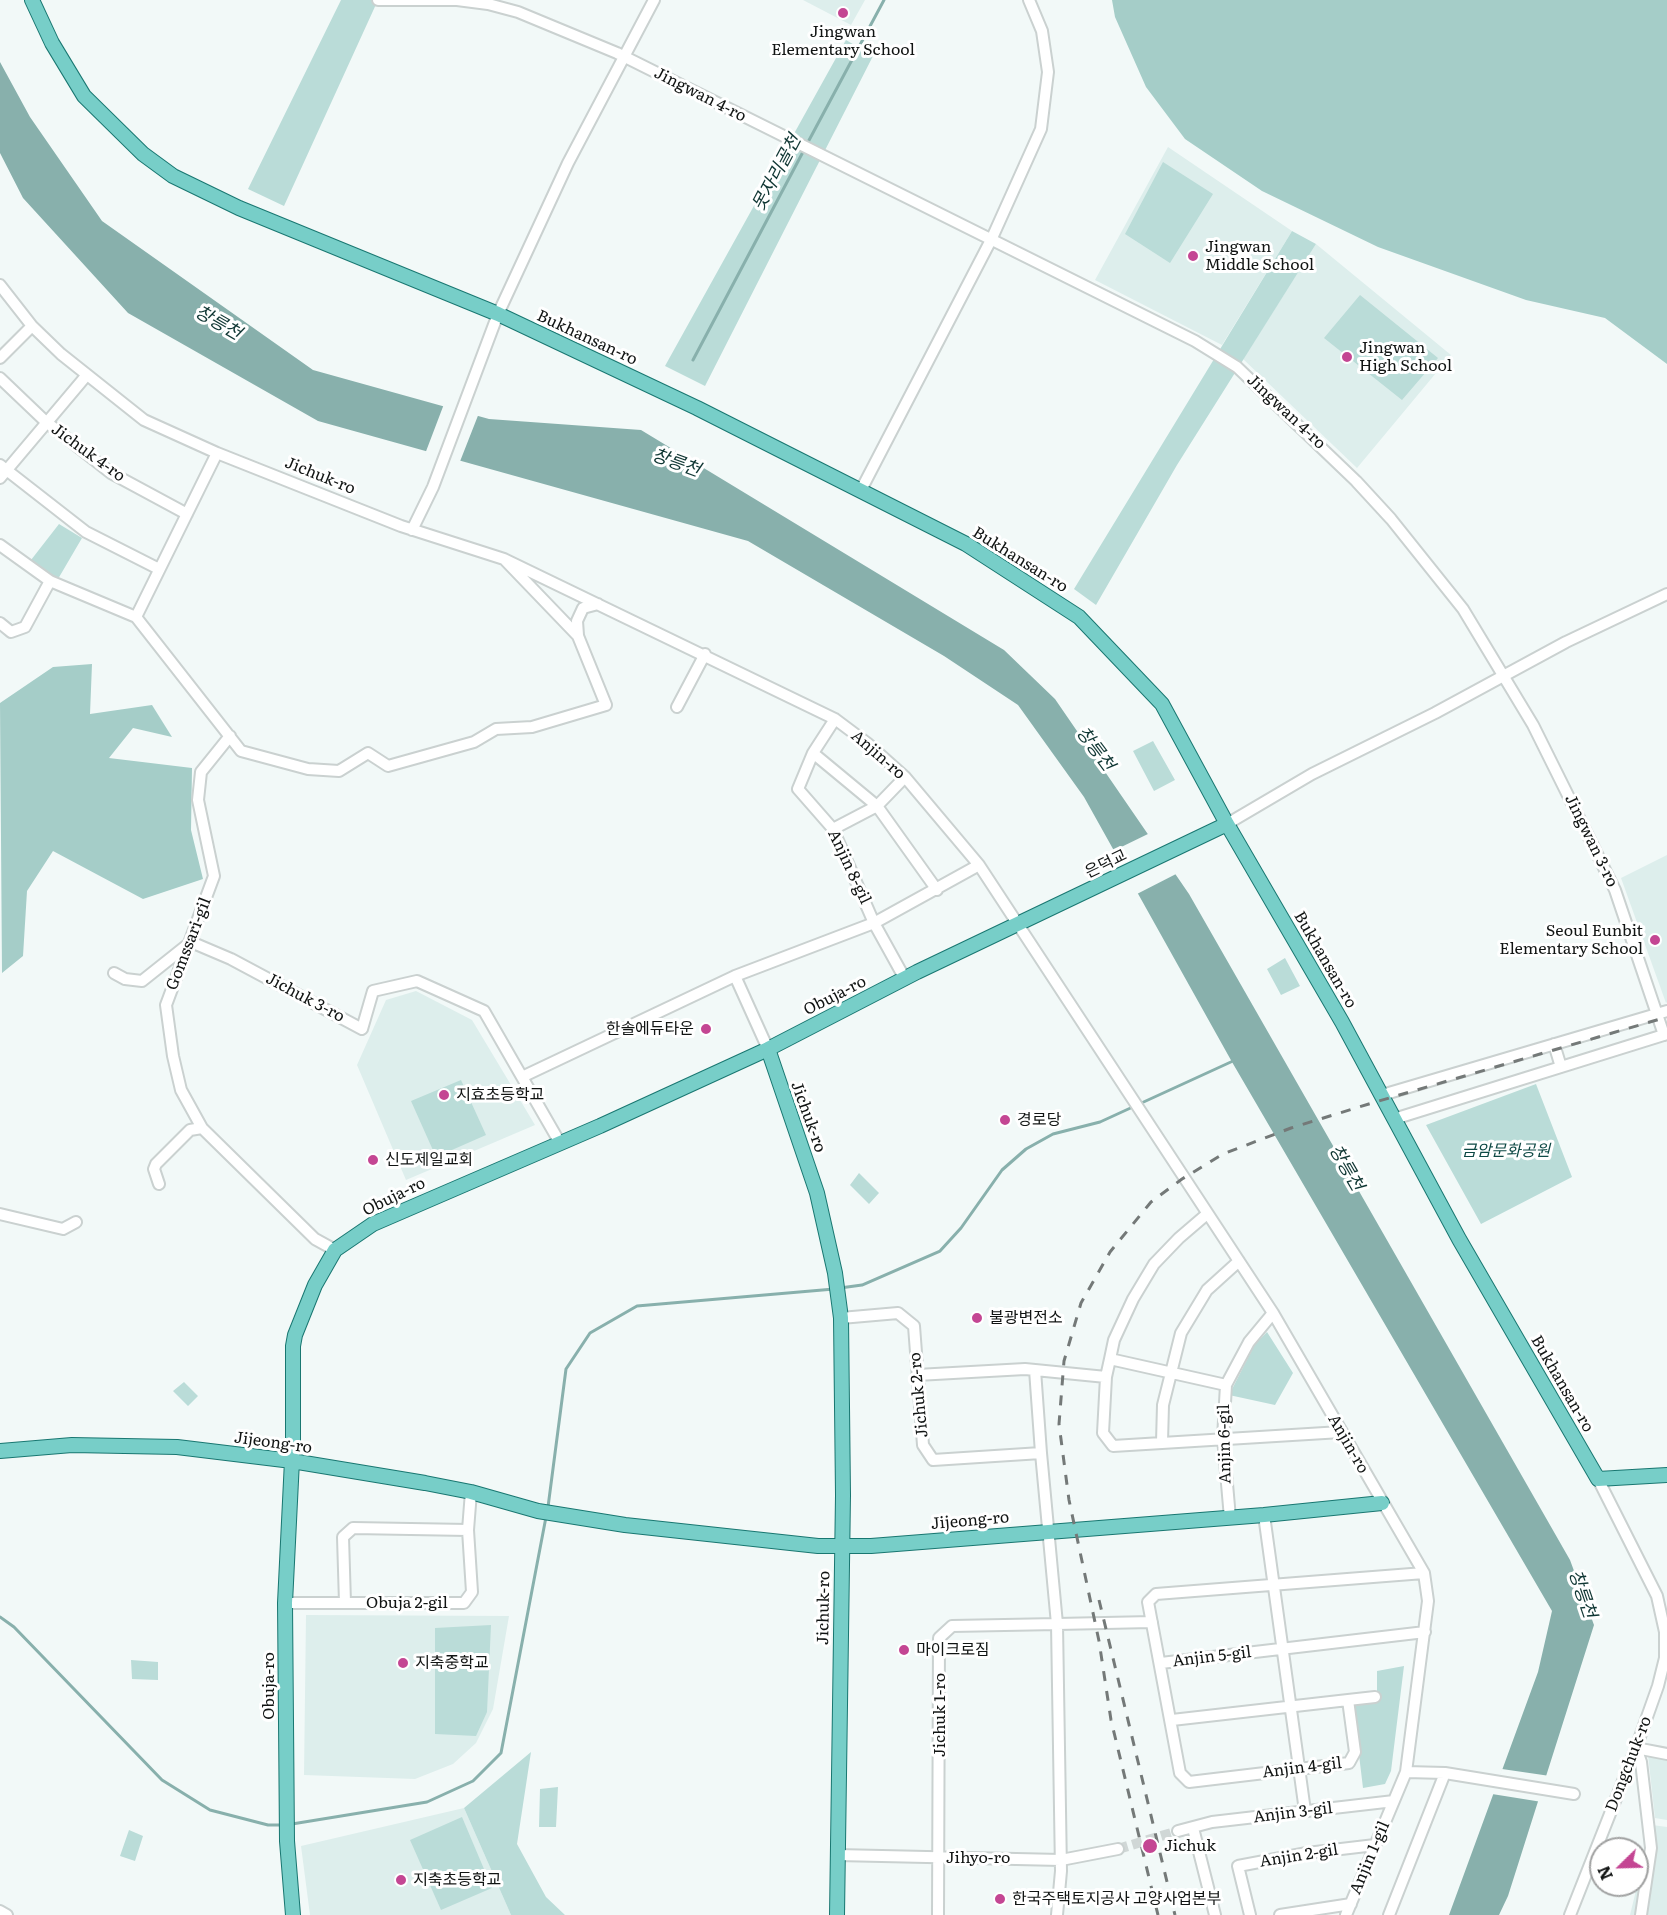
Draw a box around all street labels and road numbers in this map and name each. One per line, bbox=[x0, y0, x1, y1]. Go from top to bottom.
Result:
street label: Jingwan 4-ro bbox=[651, 64, 749, 126]
street label: Bukhansan-ro bbox=[534, 306, 640, 370]
street label: Jingwan 4-ro bbox=[1243, 371, 1329, 453]
street label: Jichuk 4-ro bbox=[47, 420, 129, 486]
street label: Jichuk-ro bbox=[282, 453, 358, 499]
street label: Bukhansan-ro bbox=[969, 523, 1071, 597]
street label: Anjin-ro bbox=[847, 726, 909, 784]
street label: Jingwan 3-ro bbox=[1560, 792, 1622, 890]
street label: Anjin 8-gil bbox=[823, 827, 875, 907]
street label: 은덕교 bbox=[1082, 846, 1130, 882]
street label: Gomssari-gil bbox=[163, 895, 215, 993]
street label: Bukhansan-ro bbox=[1290, 908, 1360, 1012]
street label: Jichuk 3-ro bbox=[262, 969, 348, 1027]
street label: Obuja-ro bbox=[800, 972, 870, 1020]
street label: Jichuk-ro bbox=[786, 1079, 830, 1155]
street label: Obuja-ro bbox=[359, 1174, 429, 1220]
street label: Bukhansan-ro bbox=[1527, 1332, 1597, 1436]
street label: Jichuk 2-ro bbox=[906, 1351, 932, 1439]
street label: Anjin 6-gil bbox=[1215, 1404, 1235, 1484]
street label: Anjin-ro bbox=[1323, 1411, 1373, 1477]
street label: Jijeong-ro bbox=[233, 1428, 313, 1458]
street label: Jijeong-ro bbox=[930, 1508, 1010, 1534]
street label: Jichuk-ro bbox=[814, 1571, 834, 1645]
street label: Obuja 2-gil bbox=[366, 1593, 448, 1613]
street label: Anjin 5-gil bbox=[1171, 1643, 1253, 1671]
street label: Obuja-ro bbox=[259, 1652, 279, 1720]
street label: Jichuk 1-ro bbox=[930, 1673, 950, 1757]
street label: Dongchuk-ro bbox=[1602, 1714, 1656, 1814]
street label: Anjin 4-gil bbox=[1261, 1754, 1343, 1782]
street label: Anjin 3-gil bbox=[1252, 1799, 1334, 1827]
street label: Anjin 1-gil bbox=[1346, 1819, 1394, 1897]
street label: Anjin 2-gil bbox=[1258, 1840, 1340, 1872]
street label: Jihyo-ro bbox=[946, 1848, 1010, 1868]

